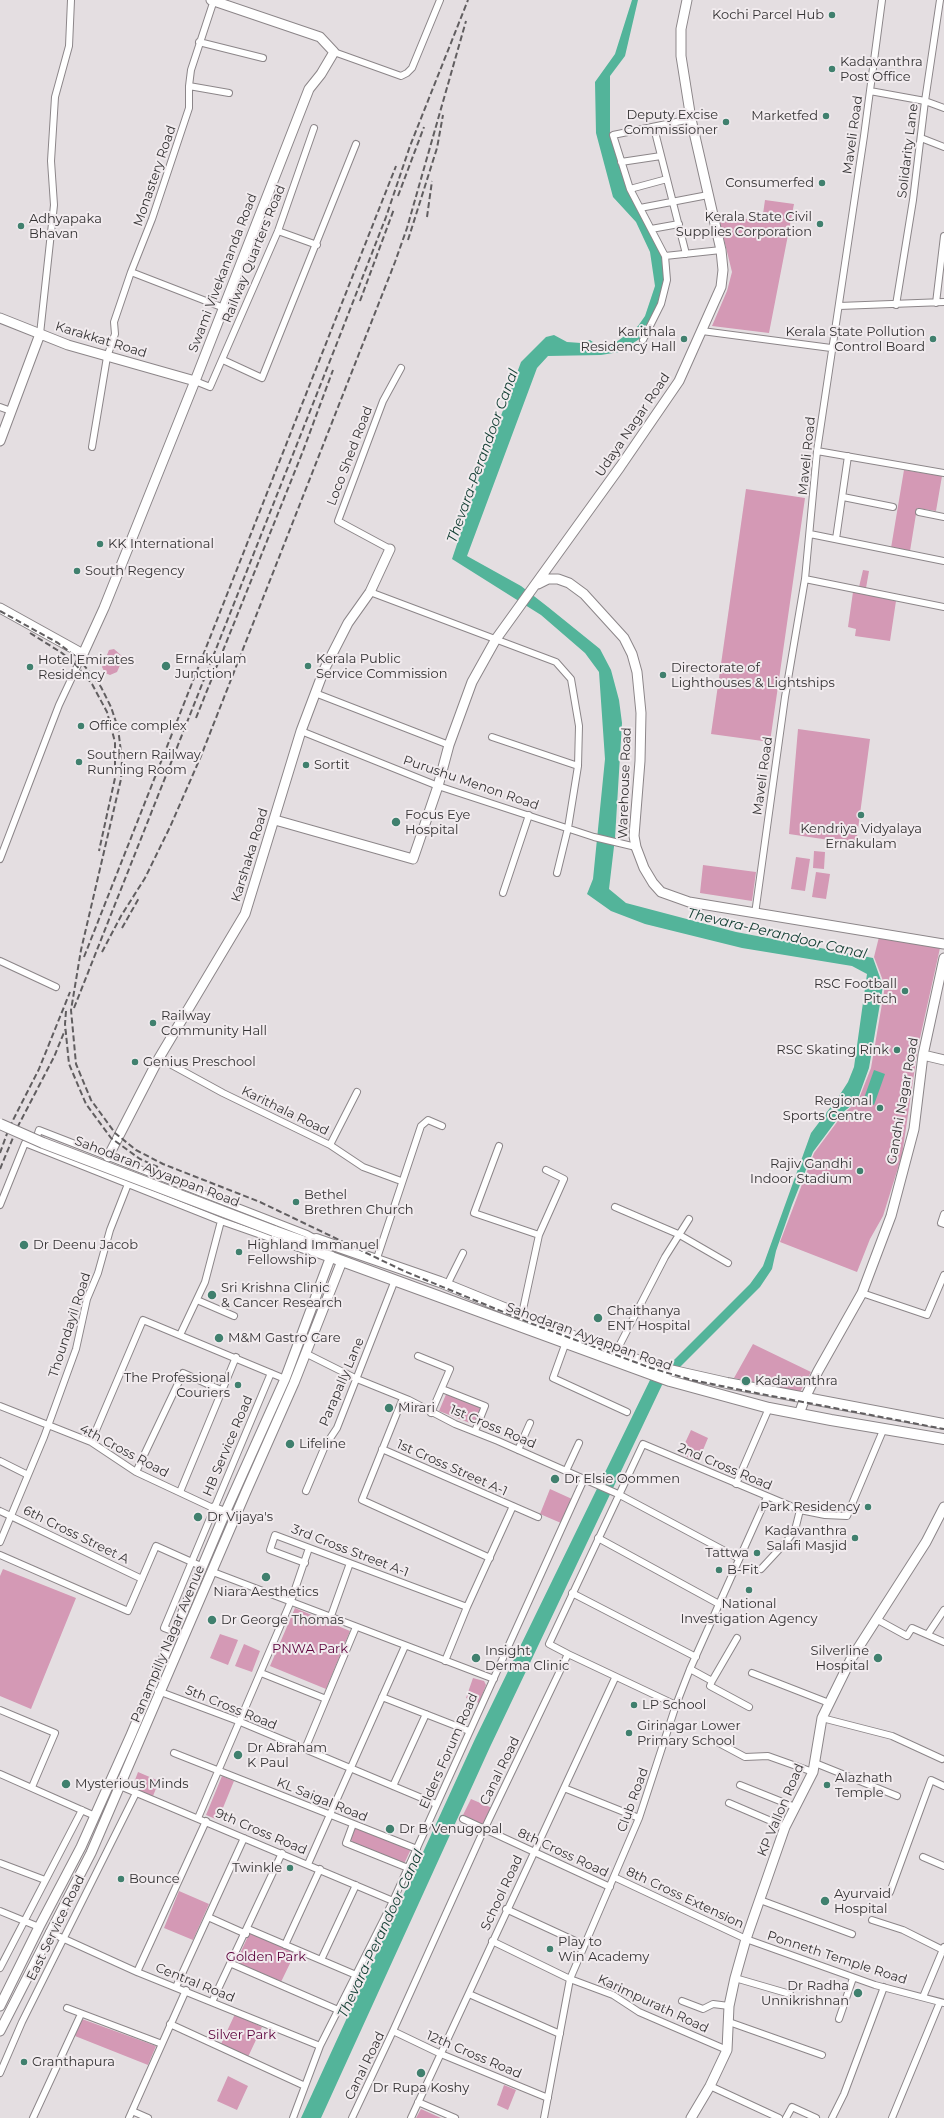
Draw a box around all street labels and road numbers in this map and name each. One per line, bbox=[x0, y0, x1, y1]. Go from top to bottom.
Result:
street label: Maveli Road bbox=[840, 95, 866, 175]
street label: Solidarity Lane bbox=[894, 103, 922, 199]
street label: Monastery Road bbox=[130, 123, 180, 229]
street label: Railway Quarters Road bbox=[219, 183, 289, 325]
street label: Swami Vivekananda Road bbox=[185, 191, 261, 355]
street label: Karakkat Road bbox=[53, 319, 149, 361]
street label: Udaya Nagar Road bbox=[592, 370, 674, 480]
street label: Loco Shed Road bbox=[324, 404, 376, 508]
street label: Maveli Road bbox=[795, 416, 819, 496]
street label: Warehouse Road bbox=[615, 727, 635, 839]
street label: Maveli Road bbox=[750, 736, 776, 816]
street label: Purushu Menon Road bbox=[401, 752, 541, 814]
street label: Karshaka Road bbox=[228, 806, 272, 904]
street label: Gandhi Nagar Road bbox=[884, 1036, 922, 1166]
street label: Karithala Road bbox=[239, 1083, 331, 1139]
street label: Sahodaran Ayyappan Road bbox=[72, 1133, 242, 1211]
street label: Thoundayil Road bbox=[46, 1270, 94, 1380]
street label: Sahodaran Ayyappan Road bbox=[504, 1300, 674, 1374]
street label: Parapally Lane bbox=[316, 1335, 368, 1429]
street label: HB Service Road bbox=[200, 1393, 256, 1499]
street label: 1st Cross Road bbox=[448, 1402, 538, 1452]
street label: 4th Cross Road bbox=[77, 1421, 171, 1481]
street label: 1st Cross Street A-1 bbox=[394, 1437, 510, 1499]
street label: 2nd Cross Road bbox=[676, 1440, 774, 1494]
street label: 6th Cross Street A bbox=[20, 1503, 132, 1567]
street label: 3rd Cross Street A-1 bbox=[289, 1521, 411, 1581]
street label: Panampilly Nagar Avenue bbox=[128, 1563, 208, 1725]
street label: 5th Cross Road bbox=[183, 1683, 279, 1733]
street label: Elders Forum Road bbox=[416, 1691, 482, 1811]
street label: Canal Road bbox=[477, 1734, 523, 1808]
street label: KP Vallon Road bbox=[754, 1761, 808, 1859]
street label: Club Road bbox=[614, 1766, 652, 1834]
street label: KL Saigal Road bbox=[274, 1775, 370, 1825]
street label: 9th Cross Road bbox=[213, 1806, 309, 1858]
street label: 8th Cross Road bbox=[515, 1825, 611, 1881]
street label: School Road bbox=[478, 1853, 526, 1933]
street label: 8th Cross Extension bbox=[624, 1864, 746, 1932]
street label: East Service Road bbox=[24, 1873, 88, 1983]
street label: Ponneth Temple Road bbox=[765, 1928, 909, 1988]
street label: Central Road bbox=[153, 1960, 237, 2006]
street label: Karimpurath Road bbox=[595, 1971, 711, 2037]
street label: 12th Cross Road bbox=[424, 2028, 524, 2082]
street label: Canal Road bbox=[342, 2029, 388, 2103]

